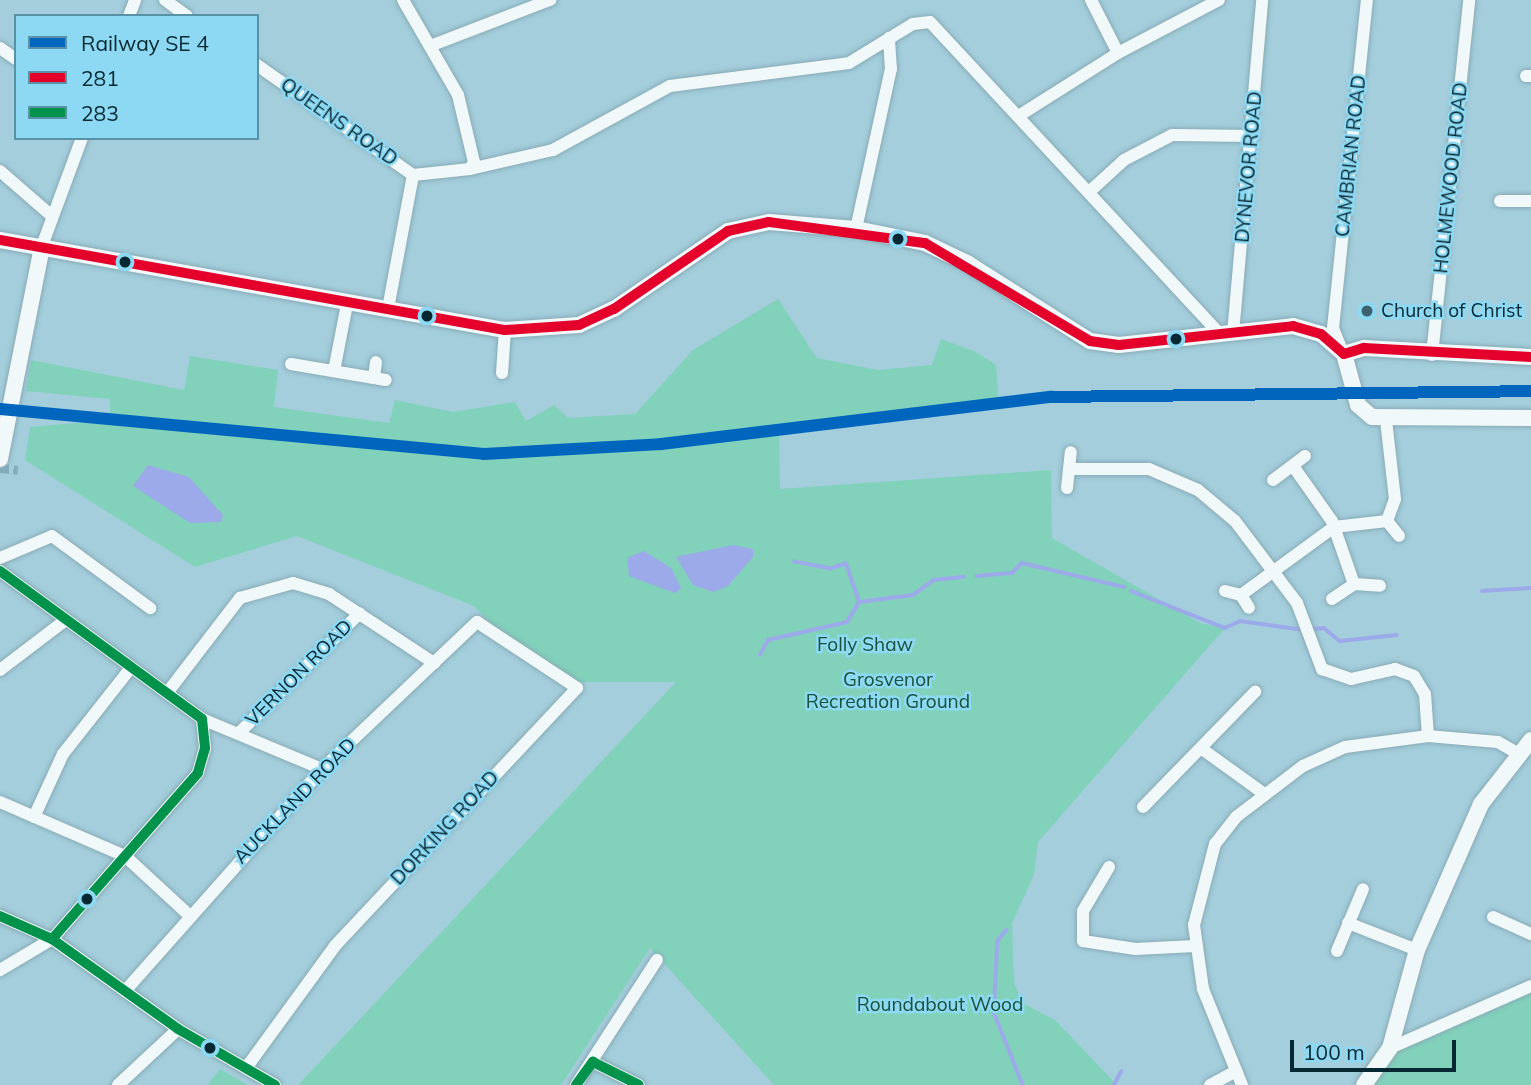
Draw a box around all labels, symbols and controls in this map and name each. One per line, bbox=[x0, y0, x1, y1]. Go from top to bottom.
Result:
legend bbox=[14, 14, 259, 140]
text: Railway SE 4 bbox=[81, 30, 209, 56]
text: 281 bbox=[81, 65, 119, 91]
street label: QUEENS ROAD bbox=[276, 73, 402, 171]
street label: CAMBRIAN ROAD bbox=[1331, 74, 1371, 238]
street label: HOLMEWOOD ROAD bbox=[1430, 81, 1472, 275]
street label: DYNEVOR ROAD bbox=[1231, 90, 1267, 244]
text: 283 bbox=[81, 100, 119, 126]
unlabelled marker bbox=[891, 232, 905, 246]
unlabelled marker bbox=[118, 255, 132, 269]
place label: Church of Christ bbox=[1381, 300, 1522, 322]
marker: Church of Christ bbox=[1359, 303, 1375, 319]
unlabelled marker bbox=[420, 309, 434, 323]
unlabelled marker bbox=[1169, 332, 1183, 346]
street label: VERNON ROAD bbox=[241, 615, 357, 731]
park label: Folly Shaw bbox=[817, 634, 913, 656]
park label: Grosvenor Recreation Ground bbox=[806, 669, 970, 713]
street label: AUCKLAND ROAD bbox=[229, 733, 361, 869]
street label: DORKING ROAD bbox=[386, 766, 504, 890]
unlabelled marker bbox=[80, 892, 94, 906]
park label: Roundabout Wood bbox=[857, 994, 1023, 1016]
scale bar bbox=[1293, 1026, 1459, 1070]
text: 100 m bbox=[1303, 1039, 1365, 1065]
unlabelled marker bbox=[203, 1041, 217, 1055]

